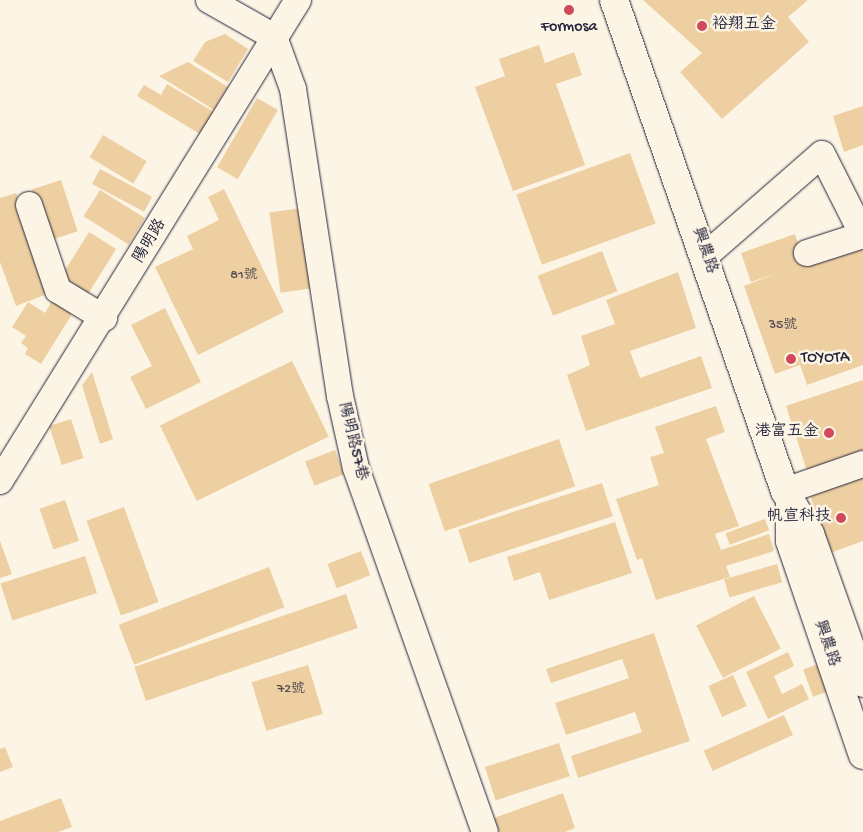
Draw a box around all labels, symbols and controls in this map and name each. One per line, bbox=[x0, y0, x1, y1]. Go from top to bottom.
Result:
marker: Formosa bbox=[563, 4, 575, 16]
place label: 裕翔五金 bbox=[712, 16, 776, 36]
place label: Formosa bbox=[541, 18, 597, 38]
marker: 裕翔五金 bbox=[696, 20, 708, 32]
street label: 陽明路 bbox=[130, 216, 172, 268]
street label: 興農路 bbox=[686, 225, 720, 277]
house number: 81號 bbox=[230, 268, 258, 284]
house number: 35號 bbox=[769, 318, 797, 334]
place label: TOYOTA bbox=[801, 349, 849, 369]
marker: TOYOTA bbox=[785, 353, 797, 365]
street label: 陽明路57巷 bbox=[332, 401, 370, 483]
place label: 港富五金 bbox=[755, 423, 819, 443]
marker: 港富五金 bbox=[823, 427, 835, 439]
place label: 帆宣科技 bbox=[767, 508, 831, 528]
marker: 帆宣科技 bbox=[835, 512, 847, 524]
street label: 興農路 bbox=[808, 618, 842, 670]
house number: 72號 bbox=[277, 682, 305, 698]

